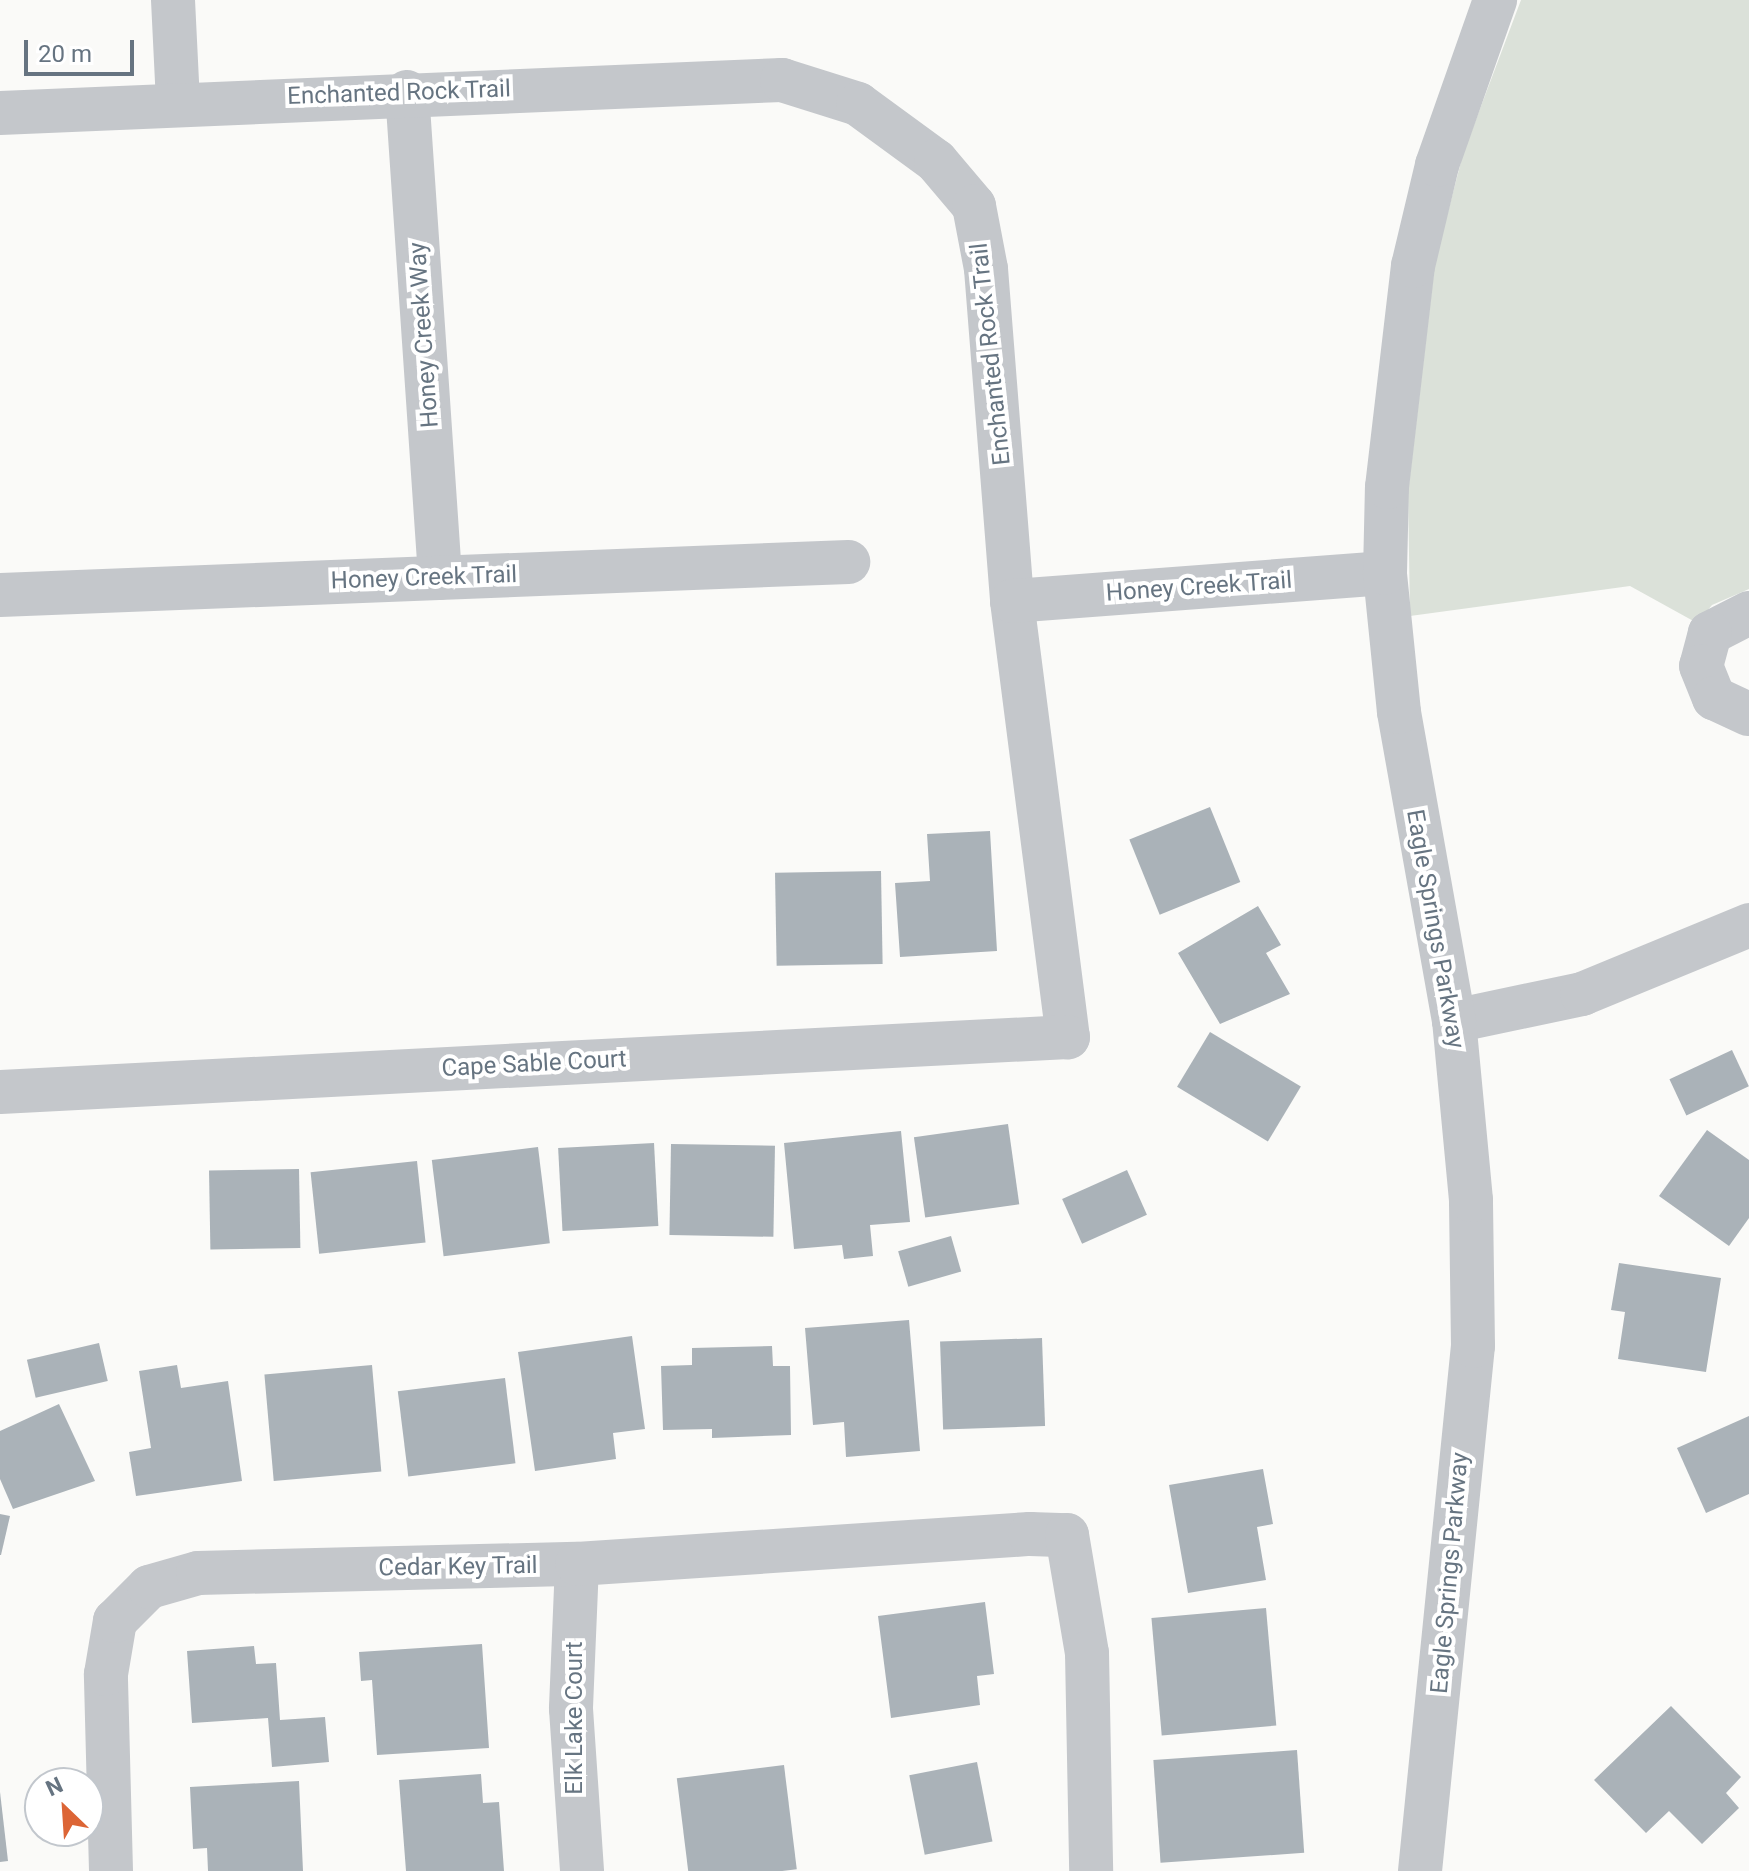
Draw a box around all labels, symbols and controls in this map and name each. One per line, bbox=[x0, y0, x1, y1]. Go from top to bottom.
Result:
scale bar bbox=[28, 24, 138, 74]
text: 20 m bbox=[38, 40, 92, 68]
street label: Enchanted Rock Trail bbox=[287, 75, 511, 111]
street label: Honey Creek Way bbox=[403, 241, 445, 429]
street label: Enchanted Rock Trail bbox=[965, 241, 1017, 467]
street label: Honey Creek Trail bbox=[330, 560, 518, 596]
street label: Honey Creek Trail bbox=[1105, 566, 1293, 608]
street label: Eagle Springs Parkway bbox=[1400, 807, 1470, 1051]
street label: Cape Sable Court bbox=[441, 1045, 627, 1083]
street label: Eagle Springs Parkway bbox=[1425, 1451, 1475, 1695]
street label: Cedar Key Trail bbox=[378, 1551, 538, 1583]
street label: Elk Lake Court bbox=[561, 1641, 589, 1795]
north arrow bbox=[24, 1767, 104, 1847]
text: N bbox=[42, 1772, 67, 1801]

